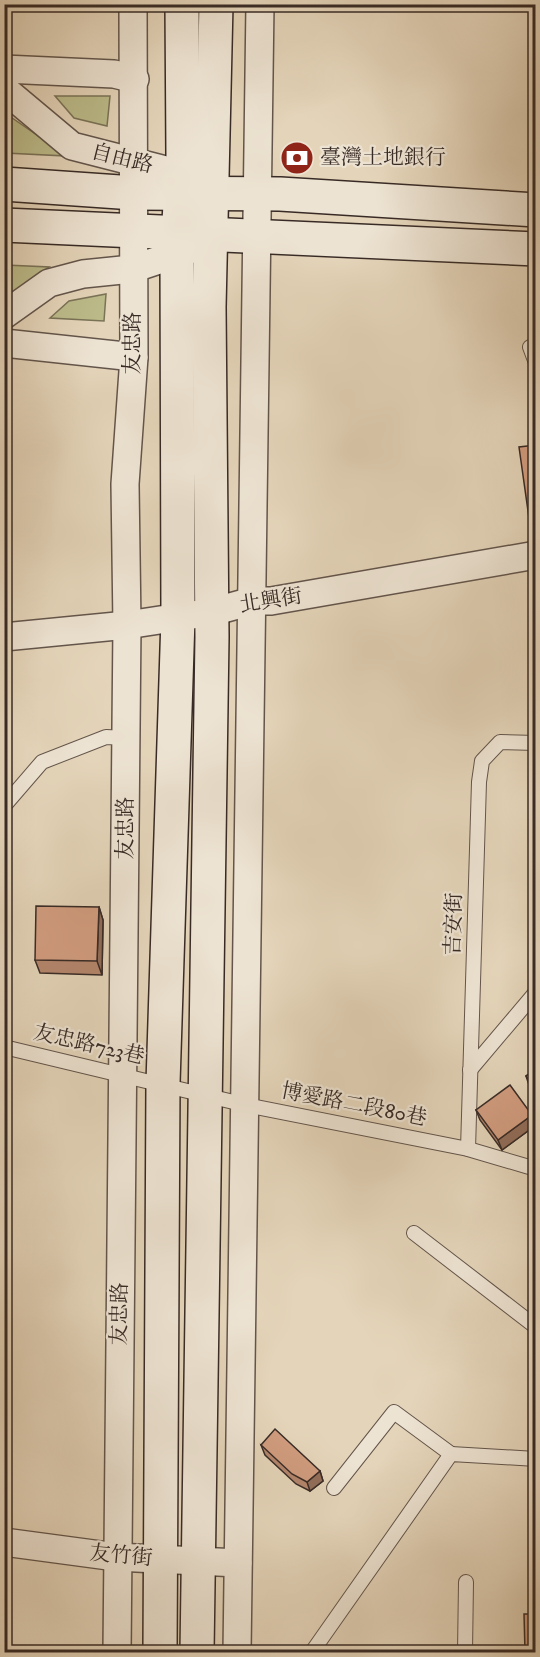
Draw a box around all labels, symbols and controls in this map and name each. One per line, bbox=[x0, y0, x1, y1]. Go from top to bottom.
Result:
street label: 自由路 bbox=[88, 139, 156, 179]
bank icon: 臺灣土地銀行 bbox=[279, 140, 315, 176]
place label: 臺灣土地銀行 bbox=[320, 145, 446, 171]
street label: 友忠路 bbox=[120, 312, 146, 375]
street label: 北興街 bbox=[238, 583, 304, 619]
street label: 友忠路 bbox=[113, 797, 139, 860]
street label: 吉安街 bbox=[440, 892, 468, 956]
street label: 友忠路723巷 bbox=[31, 1020, 147, 1070]
street label: 博愛路二段80巷 bbox=[279, 1078, 429, 1132]
street label: 友忠路 bbox=[106, 1282, 134, 1346]
street label: 友竹街 bbox=[88, 1540, 154, 1572]

